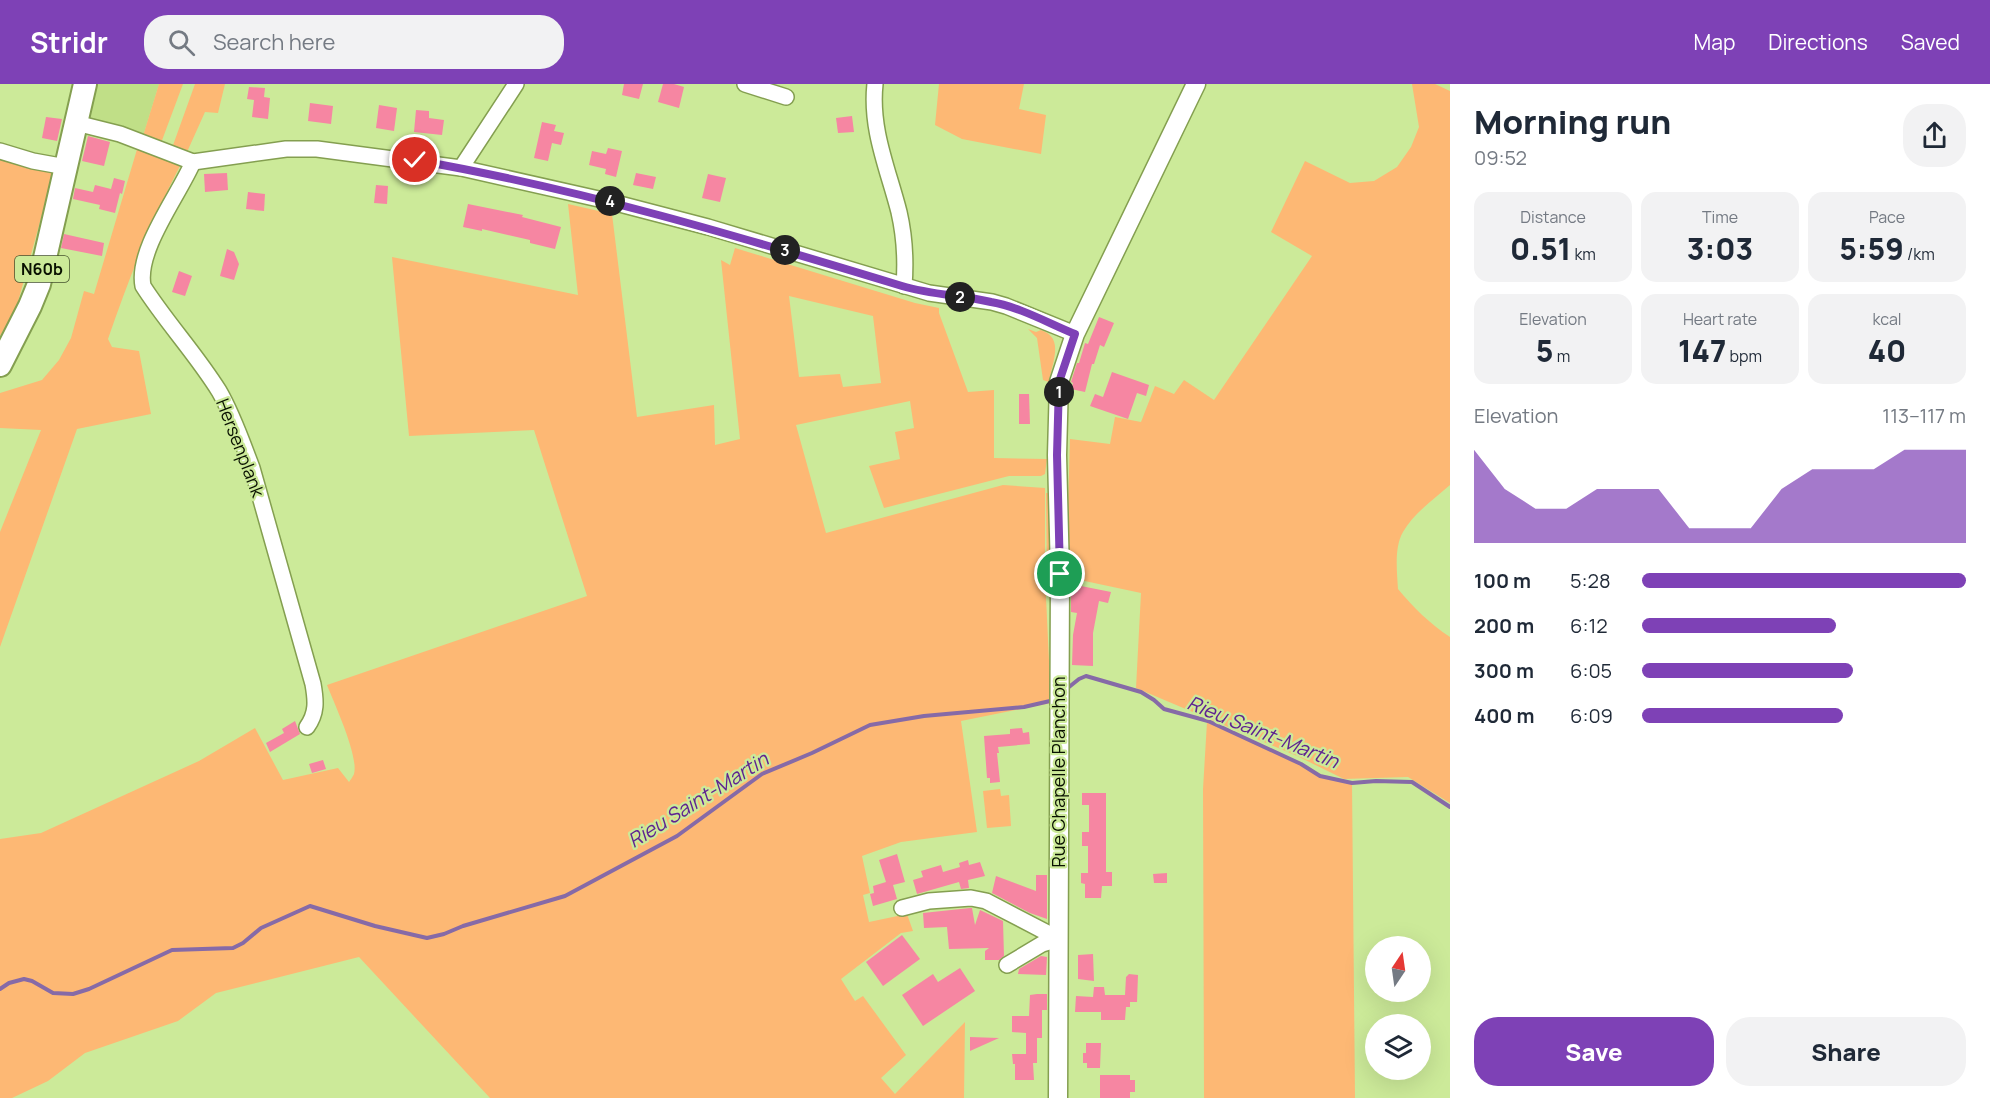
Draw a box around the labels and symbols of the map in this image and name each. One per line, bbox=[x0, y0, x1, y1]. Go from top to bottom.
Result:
pin bbox=[389, 134, 440, 185]
pin: 4 bbox=[595, 186, 625, 216]
pin: 3 bbox=[770, 235, 800, 265]
road number: N60b bbox=[15, 256, 69, 282]
pin: 2 bbox=[945, 282, 975, 312]
pin: 1 bbox=[1044, 377, 1074, 407]
street label: Hersenplank bbox=[211, 395, 271, 501]
pin bbox=[1034, 548, 1085, 599]
street label: Rue Chapelle Planchon bbox=[1046, 676, 1070, 868]
water label: Rieu Saint-Martin bbox=[1184, 689, 1344, 775]
water label: Rieu Saint-Martin bbox=[622, 745, 774, 854]
north arrow bbox=[1365, 936, 1431, 1002]

